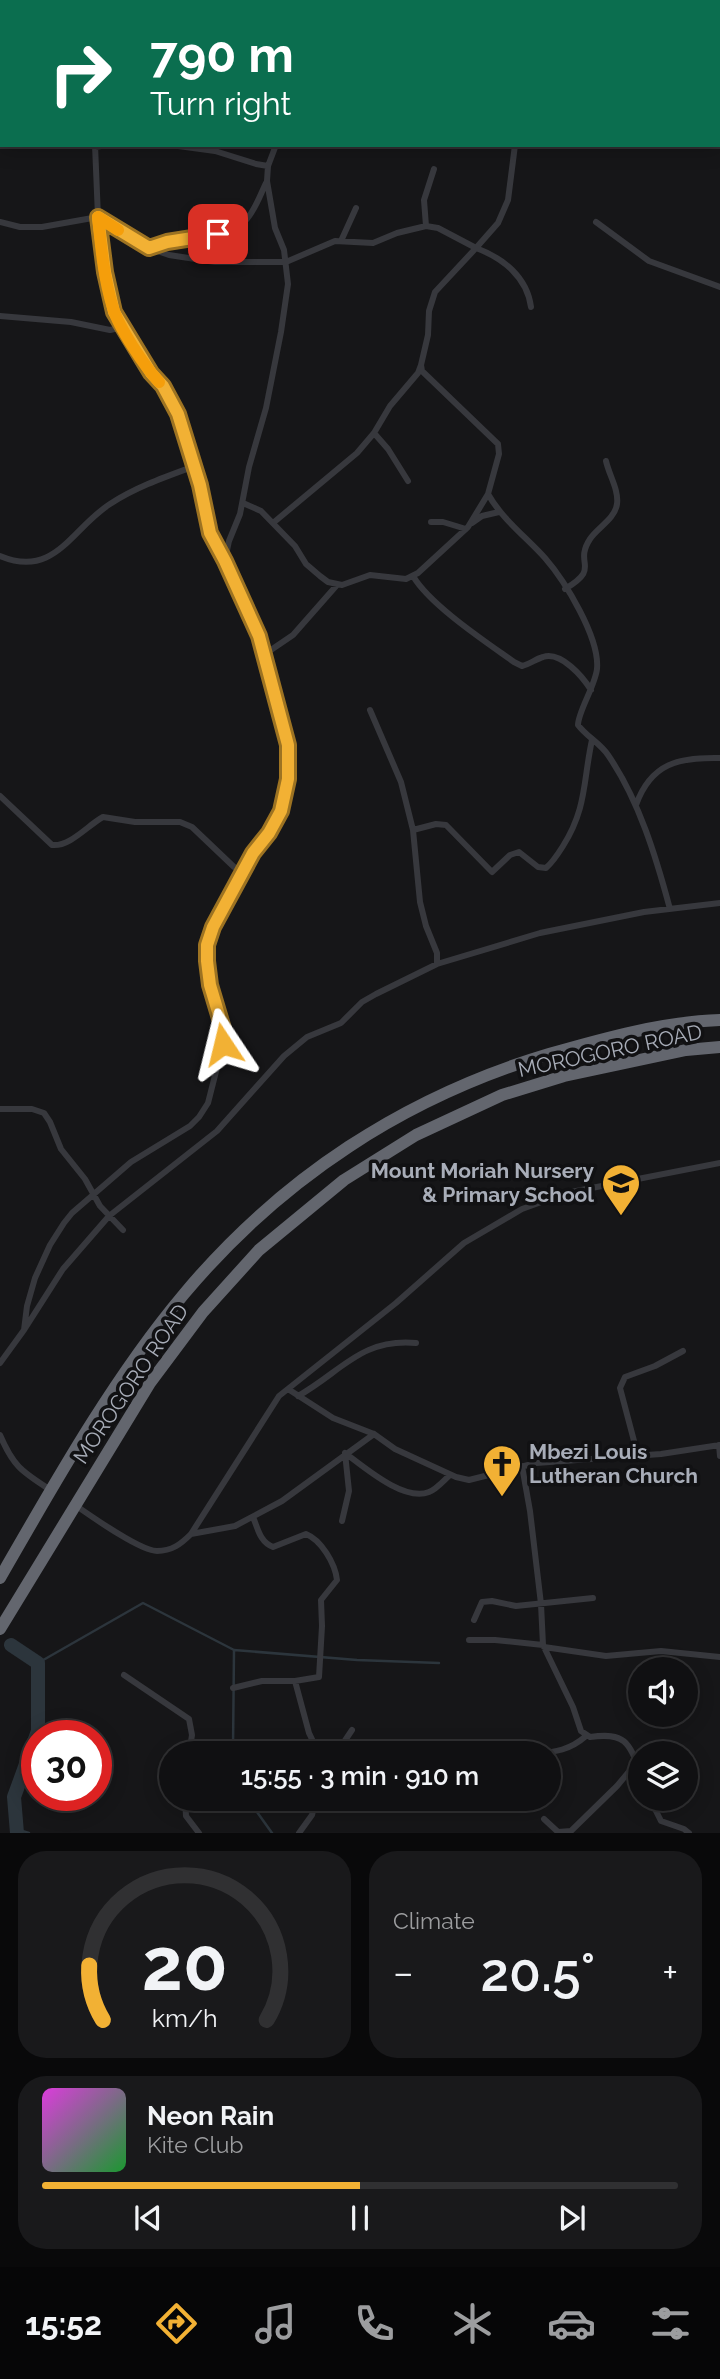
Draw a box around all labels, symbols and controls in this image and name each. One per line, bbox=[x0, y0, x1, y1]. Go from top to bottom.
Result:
text: 790 m bbox=[150, 26, 294, 83]
icon: right bbox=[35, 28, 126, 119]
text: Turn right bbox=[150, 85, 291, 122]
pin bbox=[188, 204, 248, 264]
icon: arrive bbox=[199, 215, 237, 253]
position arrow bbox=[186, 1007, 260, 1081]
street label: MOROGORO ROAD bbox=[516, 1019, 704, 1082]
place label: Mount Moriah Nursery & Primary School bbox=[371, 1158, 594, 1207]
school or university icon: Mount Moriah Nursery & Primary School bbox=[600, 1162, 642, 1217]
street label: MOROGORO ROAD bbox=[68, 1299, 193, 1468]
place label: Mbezi Louis Lutheran Church bbox=[529, 1439, 698, 1488]
church icon: Mbezi Louis Lutheran Church bbox=[481, 1443, 523, 1498]
map controls bbox=[628, 1657, 698, 1811]
button: sound bbox=[628, 1657, 698, 1727]
speed limit sign: 30 bbox=[21, 1720, 112, 1811]
button: layers bbox=[628, 1741, 698, 1811]
text: 15:55 · 3 min · 910 m bbox=[241, 1761, 479, 1791]
text: Climate bbox=[393, 1907, 475, 1934]
text: 20 bbox=[142, 1923, 227, 2008]
text: 20.5° bbox=[481, 1942, 595, 2003]
text: − bbox=[393, 1950, 413, 1995]
text: + bbox=[662, 1950, 678, 1995]
text: km/h bbox=[152, 2003, 217, 2033]
text: Neon Rain bbox=[147, 2101, 274, 2131]
text: Kite Club bbox=[147, 2131, 244, 2158]
icon: previous bbox=[129, 2199, 167, 2237]
icon: pause bbox=[341, 2199, 379, 2237]
icon: next bbox=[553, 2199, 591, 2237]
icon: directions bbox=[152, 2299, 201, 2348]
icon: music bbox=[251, 2299, 300, 2348]
icon: phone bbox=[350, 2299, 399, 2348]
icon: climate bbox=[448, 2299, 497, 2348]
icon: car bbox=[547, 2299, 596, 2348]
icon: filters bbox=[646, 2299, 695, 2348]
text: 15:52 bbox=[25, 2305, 102, 2342]

